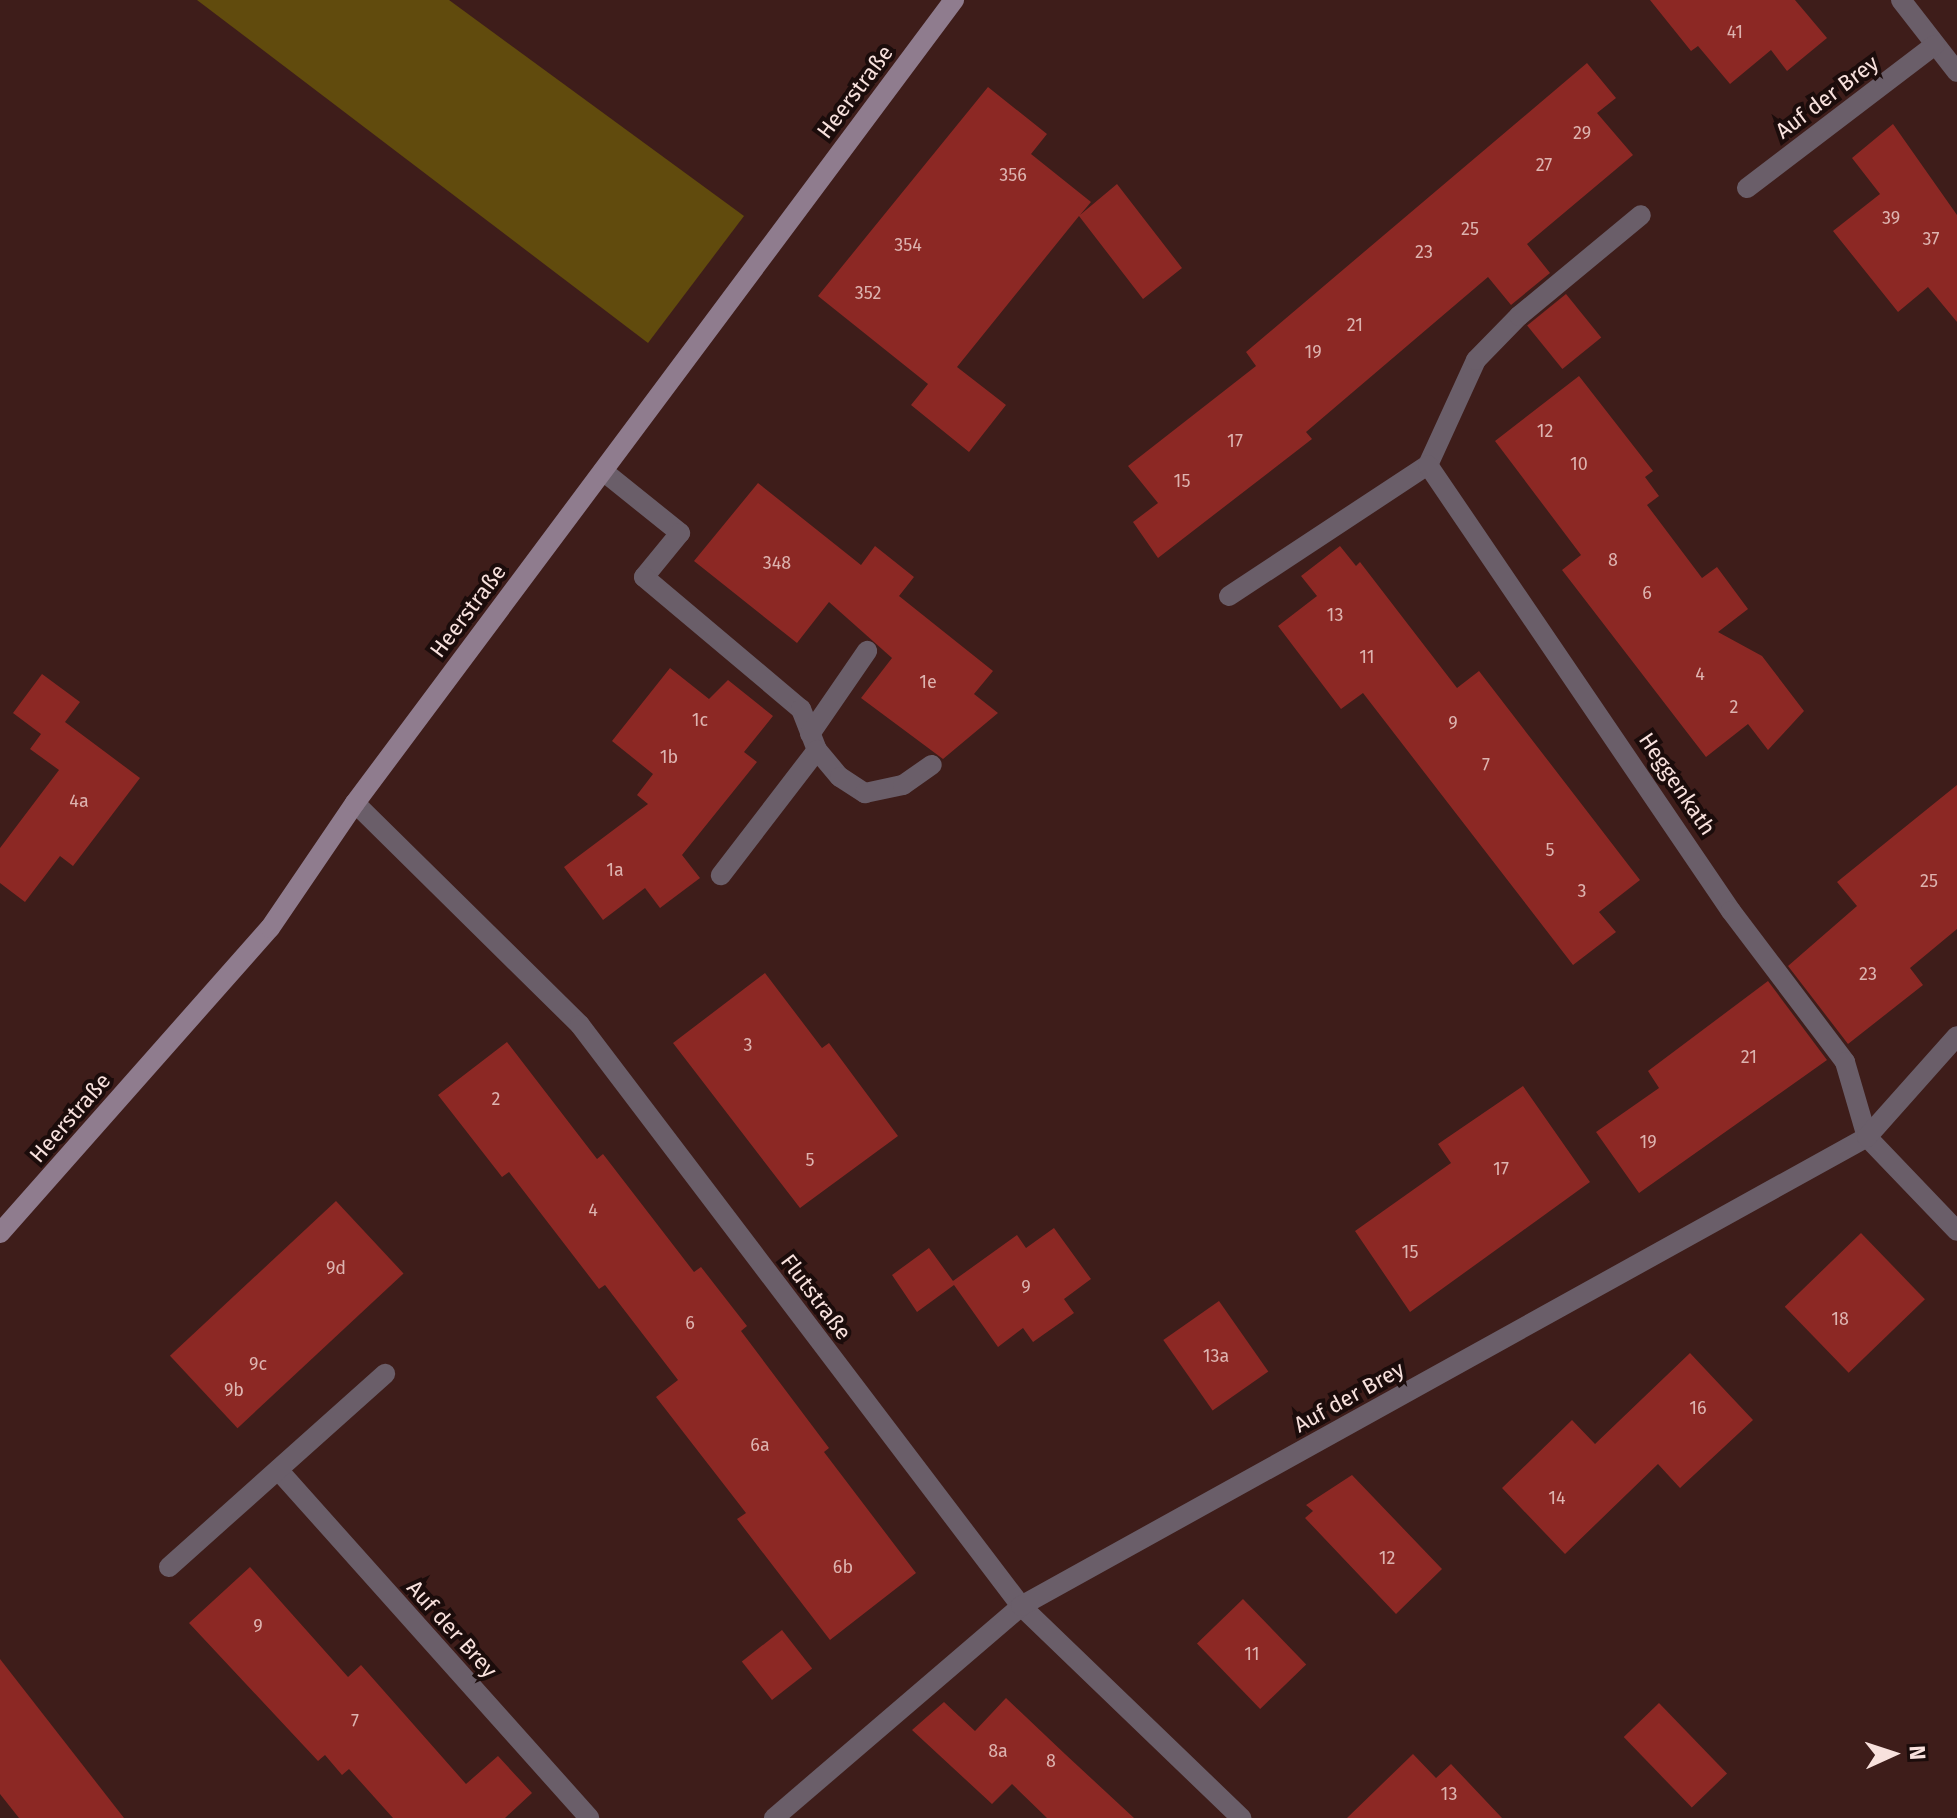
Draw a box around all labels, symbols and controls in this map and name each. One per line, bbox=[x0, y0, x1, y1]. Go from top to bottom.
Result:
house number: 41 bbox=[1727, 21, 1743, 43]
street label: Heerstraße bbox=[811, 40, 899, 144]
street label: Auf der Brey bbox=[1770, 50, 1884, 144]
house number: 29 bbox=[1573, 122, 1591, 144]
house number: 27 bbox=[1536, 154, 1552, 176]
house number: 356 bbox=[999, 164, 1027, 186]
house number: 39 bbox=[1882, 207, 1900, 229]
house number: 25 bbox=[1461, 218, 1479, 240]
house number: 37 bbox=[1923, 228, 1939, 250]
house number: 354 bbox=[894, 234, 922, 256]
house number: 23 bbox=[1415, 241, 1433, 263]
house number: 352 bbox=[855, 282, 881, 304]
house number: 21 bbox=[1347, 314, 1363, 336]
house number: 19 bbox=[1304, 341, 1322, 363]
house number: 12 bbox=[1537, 420, 1553, 442]
house number: 17 bbox=[1227, 430, 1243, 452]
house number: 10 bbox=[1570, 453, 1588, 475]
house number: 15 bbox=[1174, 470, 1190, 492]
house number: 8 bbox=[1608, 549, 1618, 571]
house number: 348 bbox=[763, 552, 791, 574]
street label: Heerstraße bbox=[424, 559, 512, 663]
house number: 6 bbox=[1642, 582, 1652, 604]
house number: 13 bbox=[1327, 604, 1343, 626]
house number: 11 bbox=[1359, 646, 1375, 668]
house number: 4 bbox=[1695, 663, 1705, 685]
house number: 1e bbox=[919, 671, 937, 693]
house number: 2 bbox=[1730, 696, 1738, 718]
house number: 1c bbox=[692, 709, 708, 731]
house number: 9 bbox=[1448, 712, 1458, 734]
street label: Heggenkath bbox=[1633, 728, 1721, 840]
house number: 1b bbox=[660, 746, 678, 768]
house number: 7 bbox=[1482, 754, 1490, 776]
house number: 4a bbox=[69, 790, 89, 812]
house number: 5 bbox=[1545, 839, 1555, 861]
house number: 1a bbox=[606, 859, 624, 881]
house number: 25 bbox=[1920, 870, 1938, 892]
house number: 3 bbox=[1578, 880, 1586, 902]
house number: 23 bbox=[1859, 963, 1877, 985]
house number: 3 bbox=[744, 1034, 752, 1056]
house number: 21 bbox=[1741, 1046, 1757, 1068]
street label: Heerstraße bbox=[24, 1068, 116, 1168]
house number: 2 bbox=[492, 1088, 500, 1110]
house number: 19 bbox=[1639, 1131, 1657, 1153]
house number: 5 bbox=[805, 1149, 815, 1171]
house number: 17 bbox=[1493, 1158, 1509, 1180]
house number: 4 bbox=[588, 1199, 598, 1221]
house number: 15 bbox=[1402, 1241, 1418, 1263]
street label: Flutstraße bbox=[775, 1249, 857, 1345]
house number: 9d bbox=[326, 1257, 346, 1279]
house number: 9 bbox=[1021, 1276, 1031, 1298]
house number: 18 bbox=[1831, 1308, 1849, 1330]
house number: 6 bbox=[685, 1312, 695, 1334]
house number: 13a bbox=[1203, 1345, 1229, 1367]
house number: 9c bbox=[249, 1353, 267, 1375]
street label: Auf der Brey bbox=[1289, 1356, 1409, 1438]
house number: 9b bbox=[224, 1379, 244, 1401]
house number: 16 bbox=[1689, 1397, 1707, 1419]
house number: 6a bbox=[750, 1434, 770, 1456]
house number: 14 bbox=[1548, 1487, 1566, 1509]
house number: 12 bbox=[1379, 1547, 1395, 1569]
house number: 6b bbox=[833, 1556, 853, 1578]
street label: Auf der Brey bbox=[401, 1575, 503, 1683]
house number: 9 bbox=[253, 1615, 263, 1637]
house number: 11 bbox=[1244, 1643, 1260, 1665]
house number: 7 bbox=[351, 1710, 359, 1732]
north arrow bbox=[1853, 1714, 1933, 1794]
house number: 8a bbox=[988, 1740, 1008, 1762]
text: N bbox=[1904, 1745, 1931, 1761]
house number: 8 bbox=[1046, 1750, 1056, 1772]
house number: 13 bbox=[1441, 1783, 1457, 1805]

